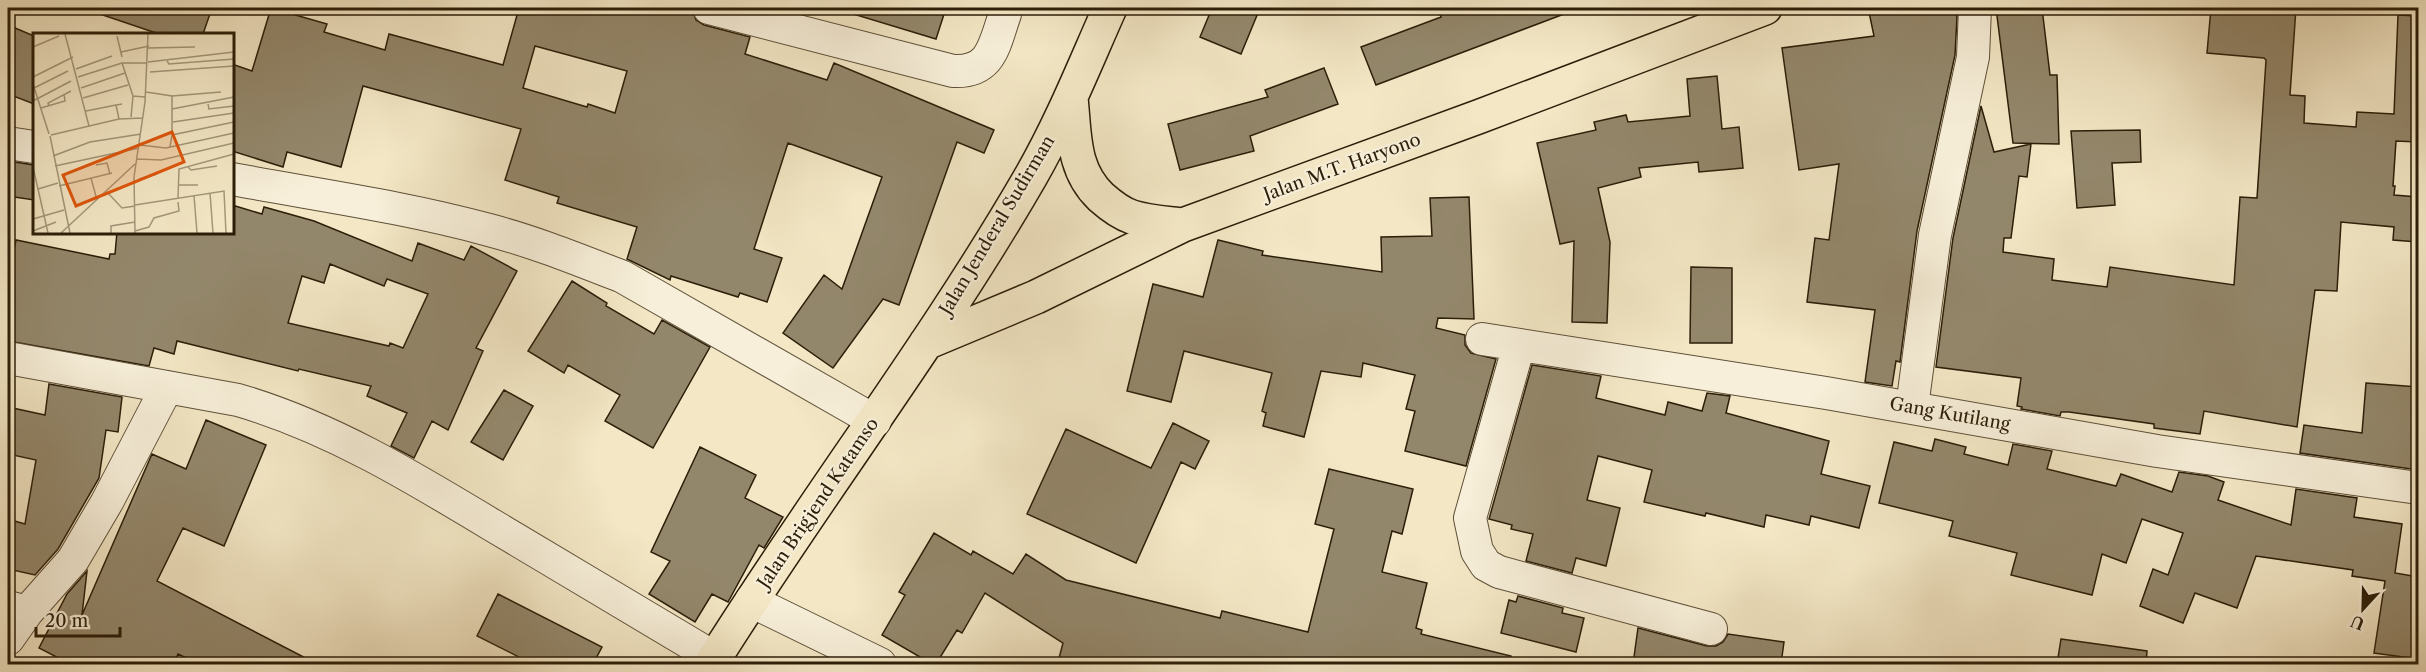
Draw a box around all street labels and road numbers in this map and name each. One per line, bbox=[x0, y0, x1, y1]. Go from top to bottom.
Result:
street label: Jalan M.T. Haryono bbox=[1258, 128, 1424, 207]
street label: Jalan Jenderal Sudirman bbox=[933, 131, 1059, 321]
street label: Gang Kutilang bbox=[1888, 393, 2013, 436]
street label: Jalan Brigjend Katamso bbox=[751, 413, 883, 595]

